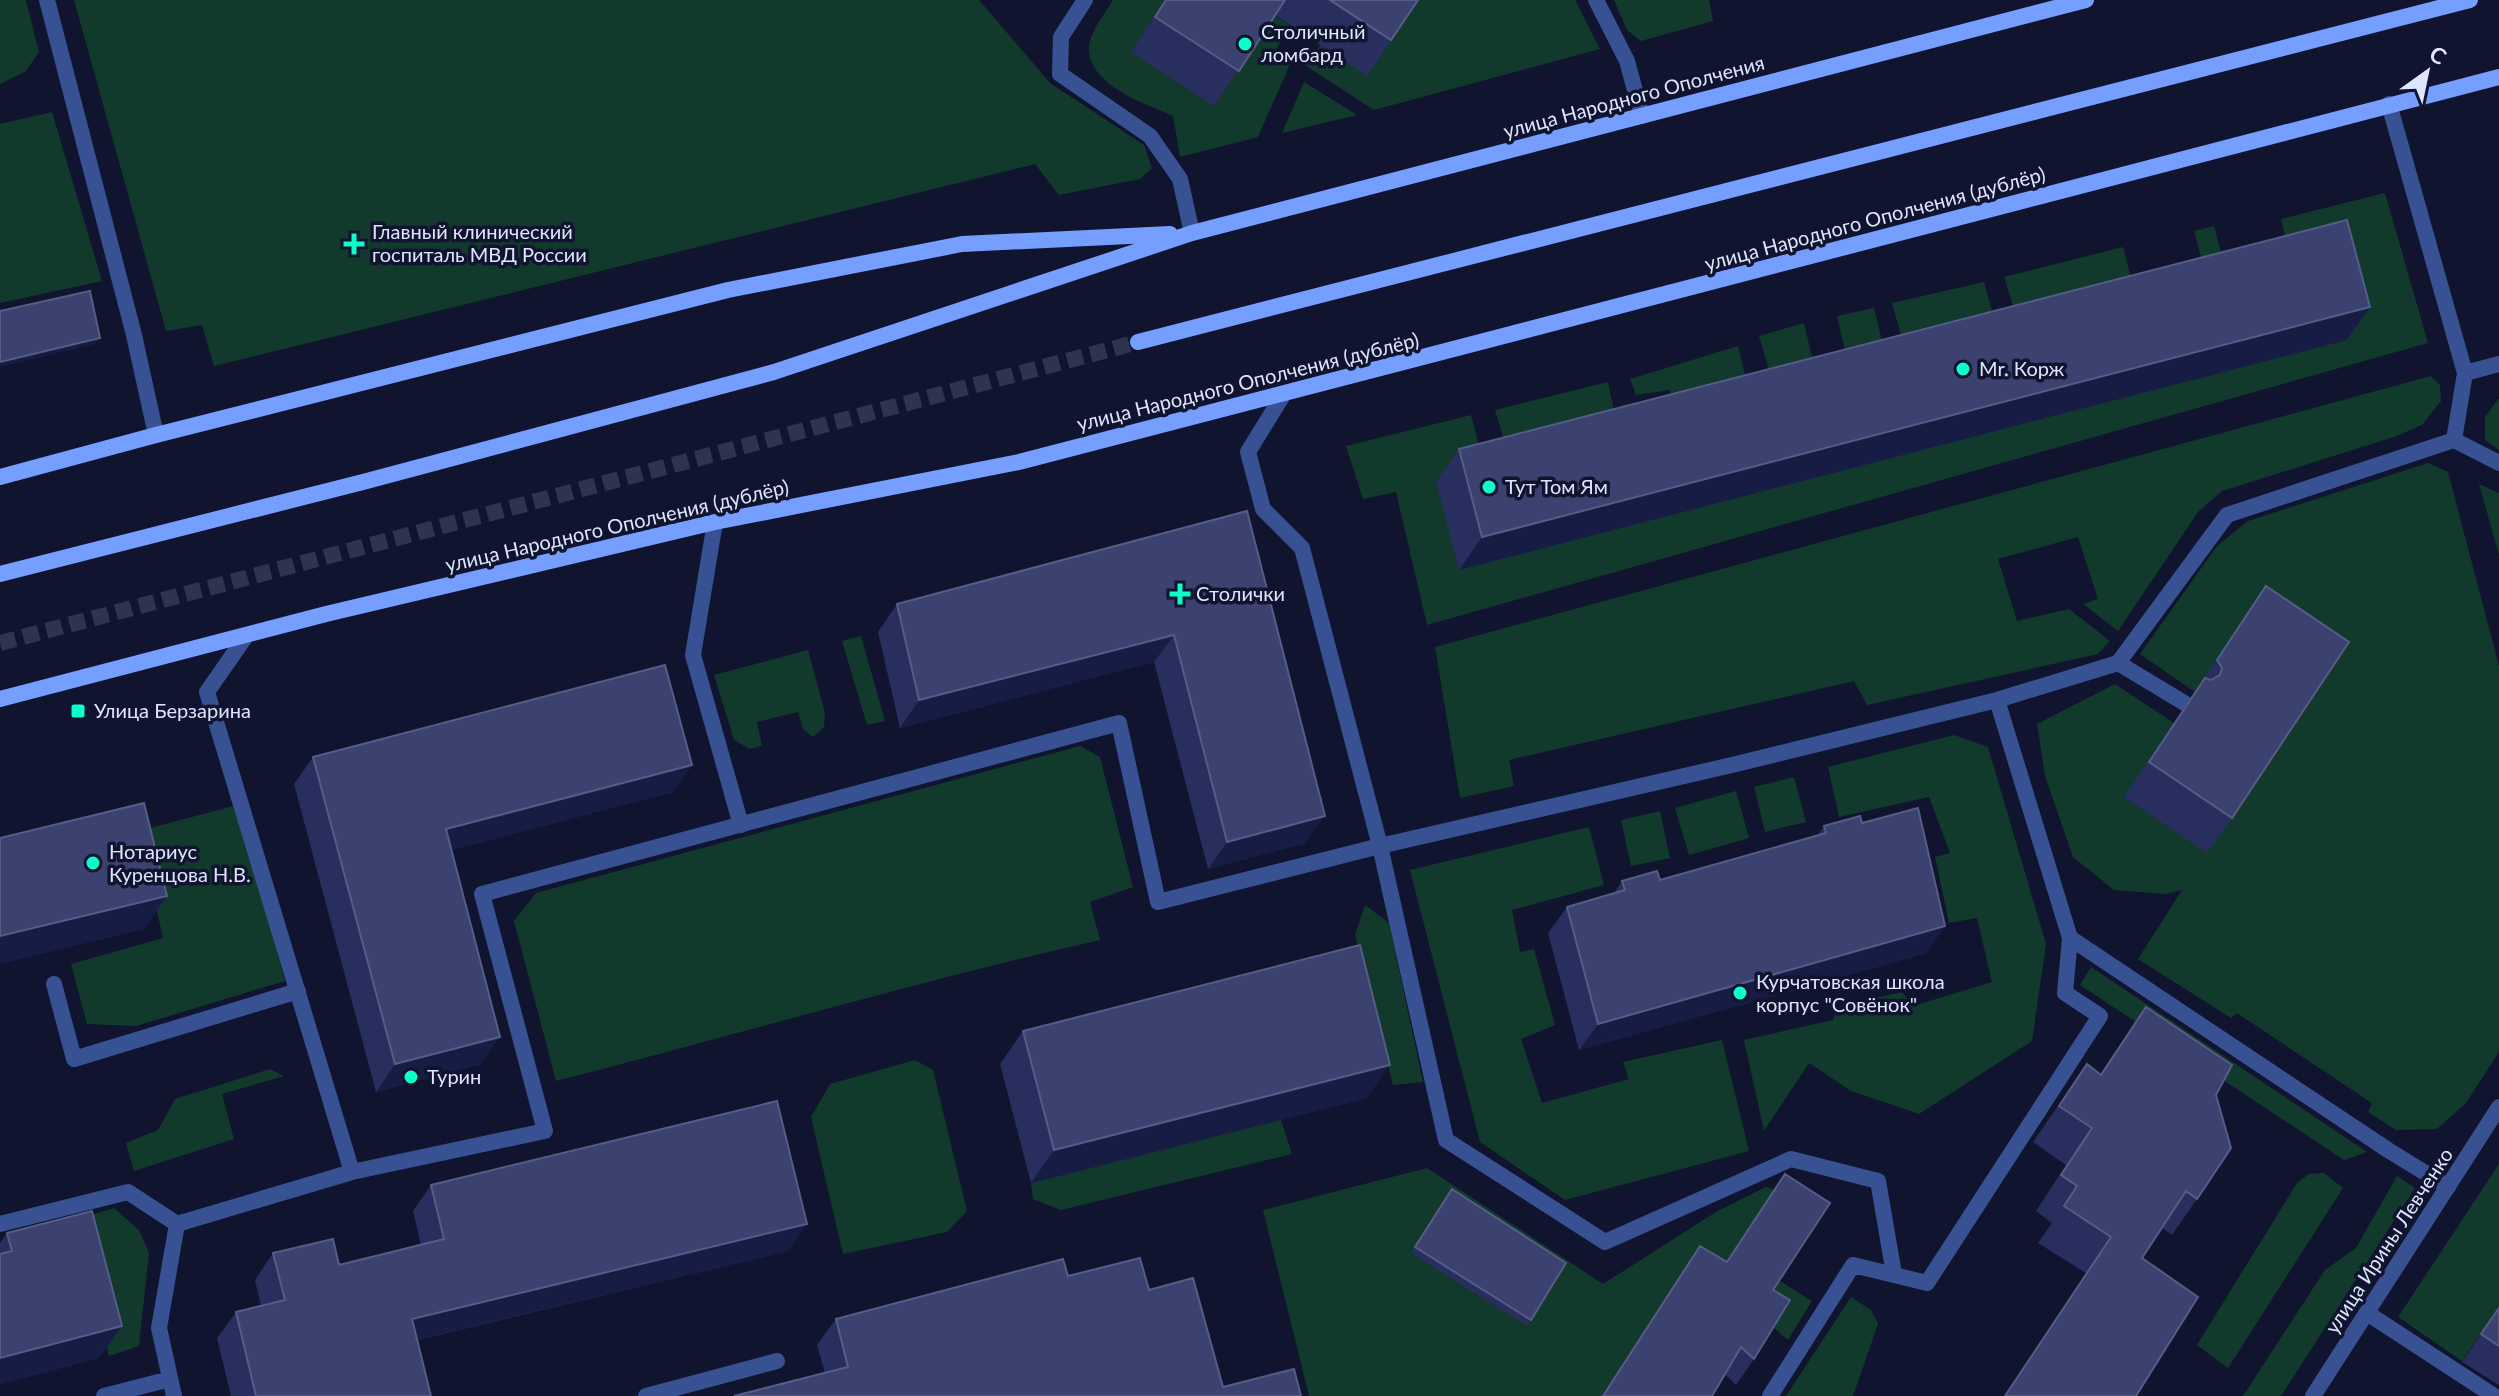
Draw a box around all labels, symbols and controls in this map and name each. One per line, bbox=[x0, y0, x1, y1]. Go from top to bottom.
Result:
place label: Столичный ломбард bbox=[1261, 19, 1365, 66]
north arrow bbox=[2387, 32, 2467, 112]
marker: Столичный ломбард bbox=[1236, 35, 1254, 53]
text: С bbox=[2425, 40, 2452, 70]
street label: улица Народного Ополчения bbox=[1501, 50, 1767, 142]
street label: улица Народного Ополчения (дублёр) bbox=[1702, 161, 2048, 275]
place label: Главный клинический госпиталь МВД России bbox=[372, 219, 587, 266]
marker: Главный клинический госпиталь МВД России bbox=[343, 233, 365, 255]
street label: улица Народного Ополчения (дублёр) bbox=[1074, 327, 1421, 435]
place label: Mr. Корж bbox=[1979, 356, 2065, 380]
marker: Mr. Корж bbox=[1954, 360, 1972, 378]
street label: улица Народного Ополчения (дублёр) bbox=[443, 474, 791, 576]
place label: Тут Том Ям bbox=[1505, 474, 1608, 498]
marker: Тут Том Ям bbox=[1480, 478, 1498, 496]
place label: Столички bbox=[1196, 581, 1285, 605]
marker: Столички bbox=[1171, 585, 1189, 603]
place label: Улица Берзарина bbox=[94, 698, 251, 722]
marker: Улица Берзарина bbox=[69, 702, 87, 720]
place label: Нотариус Куренцова Н.В. bbox=[109, 839, 251, 886]
marker: Нотариус Куренцова Н.В. bbox=[84, 854, 102, 872]
place label: Курчатовская школа корпус "Совёнок" bbox=[1756, 969, 1945, 1016]
marker: Курчатовская школа корпус "Совёнок" bbox=[1731, 984, 1749, 1002]
place label: Турин bbox=[427, 1064, 481, 1088]
marker: Турин bbox=[402, 1068, 420, 1086]
street label: улица Ирины Левченко bbox=[2319, 1143, 2457, 1338]

